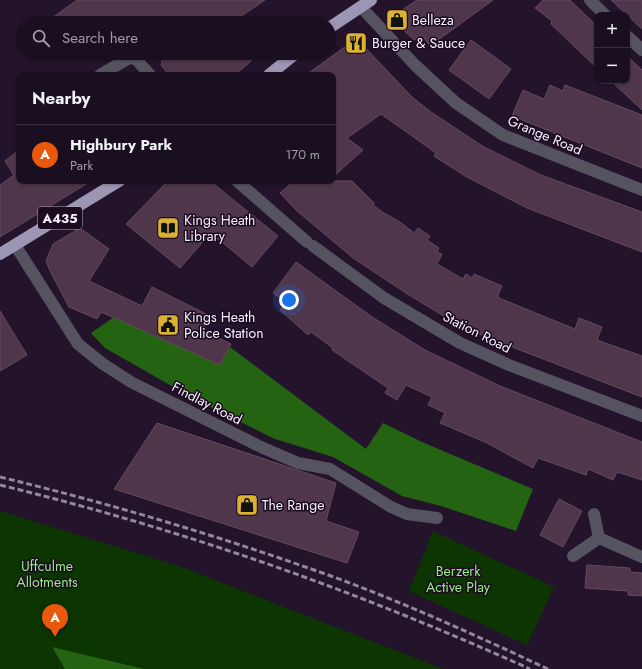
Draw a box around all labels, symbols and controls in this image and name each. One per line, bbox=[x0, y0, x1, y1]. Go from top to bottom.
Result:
shop icon: Belleza bbox=[384, 7, 410, 33]
place label: Belleza bbox=[412, 10, 454, 30]
map controls bbox=[594, 12, 630, 84]
button: + bbox=[594, 12, 630, 48]
search box bbox=[16, 16, 336, 60]
icon: search bbox=[30, 27, 52, 49]
text: Search here bbox=[62, 27, 138, 49]
restaurant icon: Burger & Sauce bbox=[343, 30, 369, 56]
place label: Burger & Sauce bbox=[372, 33, 465, 53]
button: − bbox=[594, 48, 630, 84]
text: Nearby bbox=[32, 86, 90, 110]
street label: Grange Road bbox=[505, 110, 585, 160]
text: Highbury Park bbox=[70, 134, 172, 156]
text: A bbox=[40, 145, 50, 164]
text: 170 m bbox=[285, 145, 320, 164]
text: Park bbox=[70, 156, 93, 175]
road number: A435 bbox=[38, 207, 82, 229]
place label: Kings Heath Library bbox=[184, 210, 255, 246]
library icon: Kings Heath Library bbox=[155, 215, 181, 241]
your location bbox=[279, 290, 299, 310]
street label: Station Road bbox=[439, 306, 515, 358]
place label: Kings Heath Police Station bbox=[184, 307, 264, 343]
public building icon: Kings Heath Police Station bbox=[155, 312, 181, 338]
street label: Findlay Road bbox=[168, 377, 246, 429]
shop icon: The Range bbox=[234, 492, 260, 518]
place label: The Range bbox=[262, 495, 324, 515]
park label: Uffculme Allotments bbox=[16, 556, 78, 592]
park label: Berzerk Active Play bbox=[426, 561, 491, 597]
pin: A bbox=[42, 604, 68, 637]

